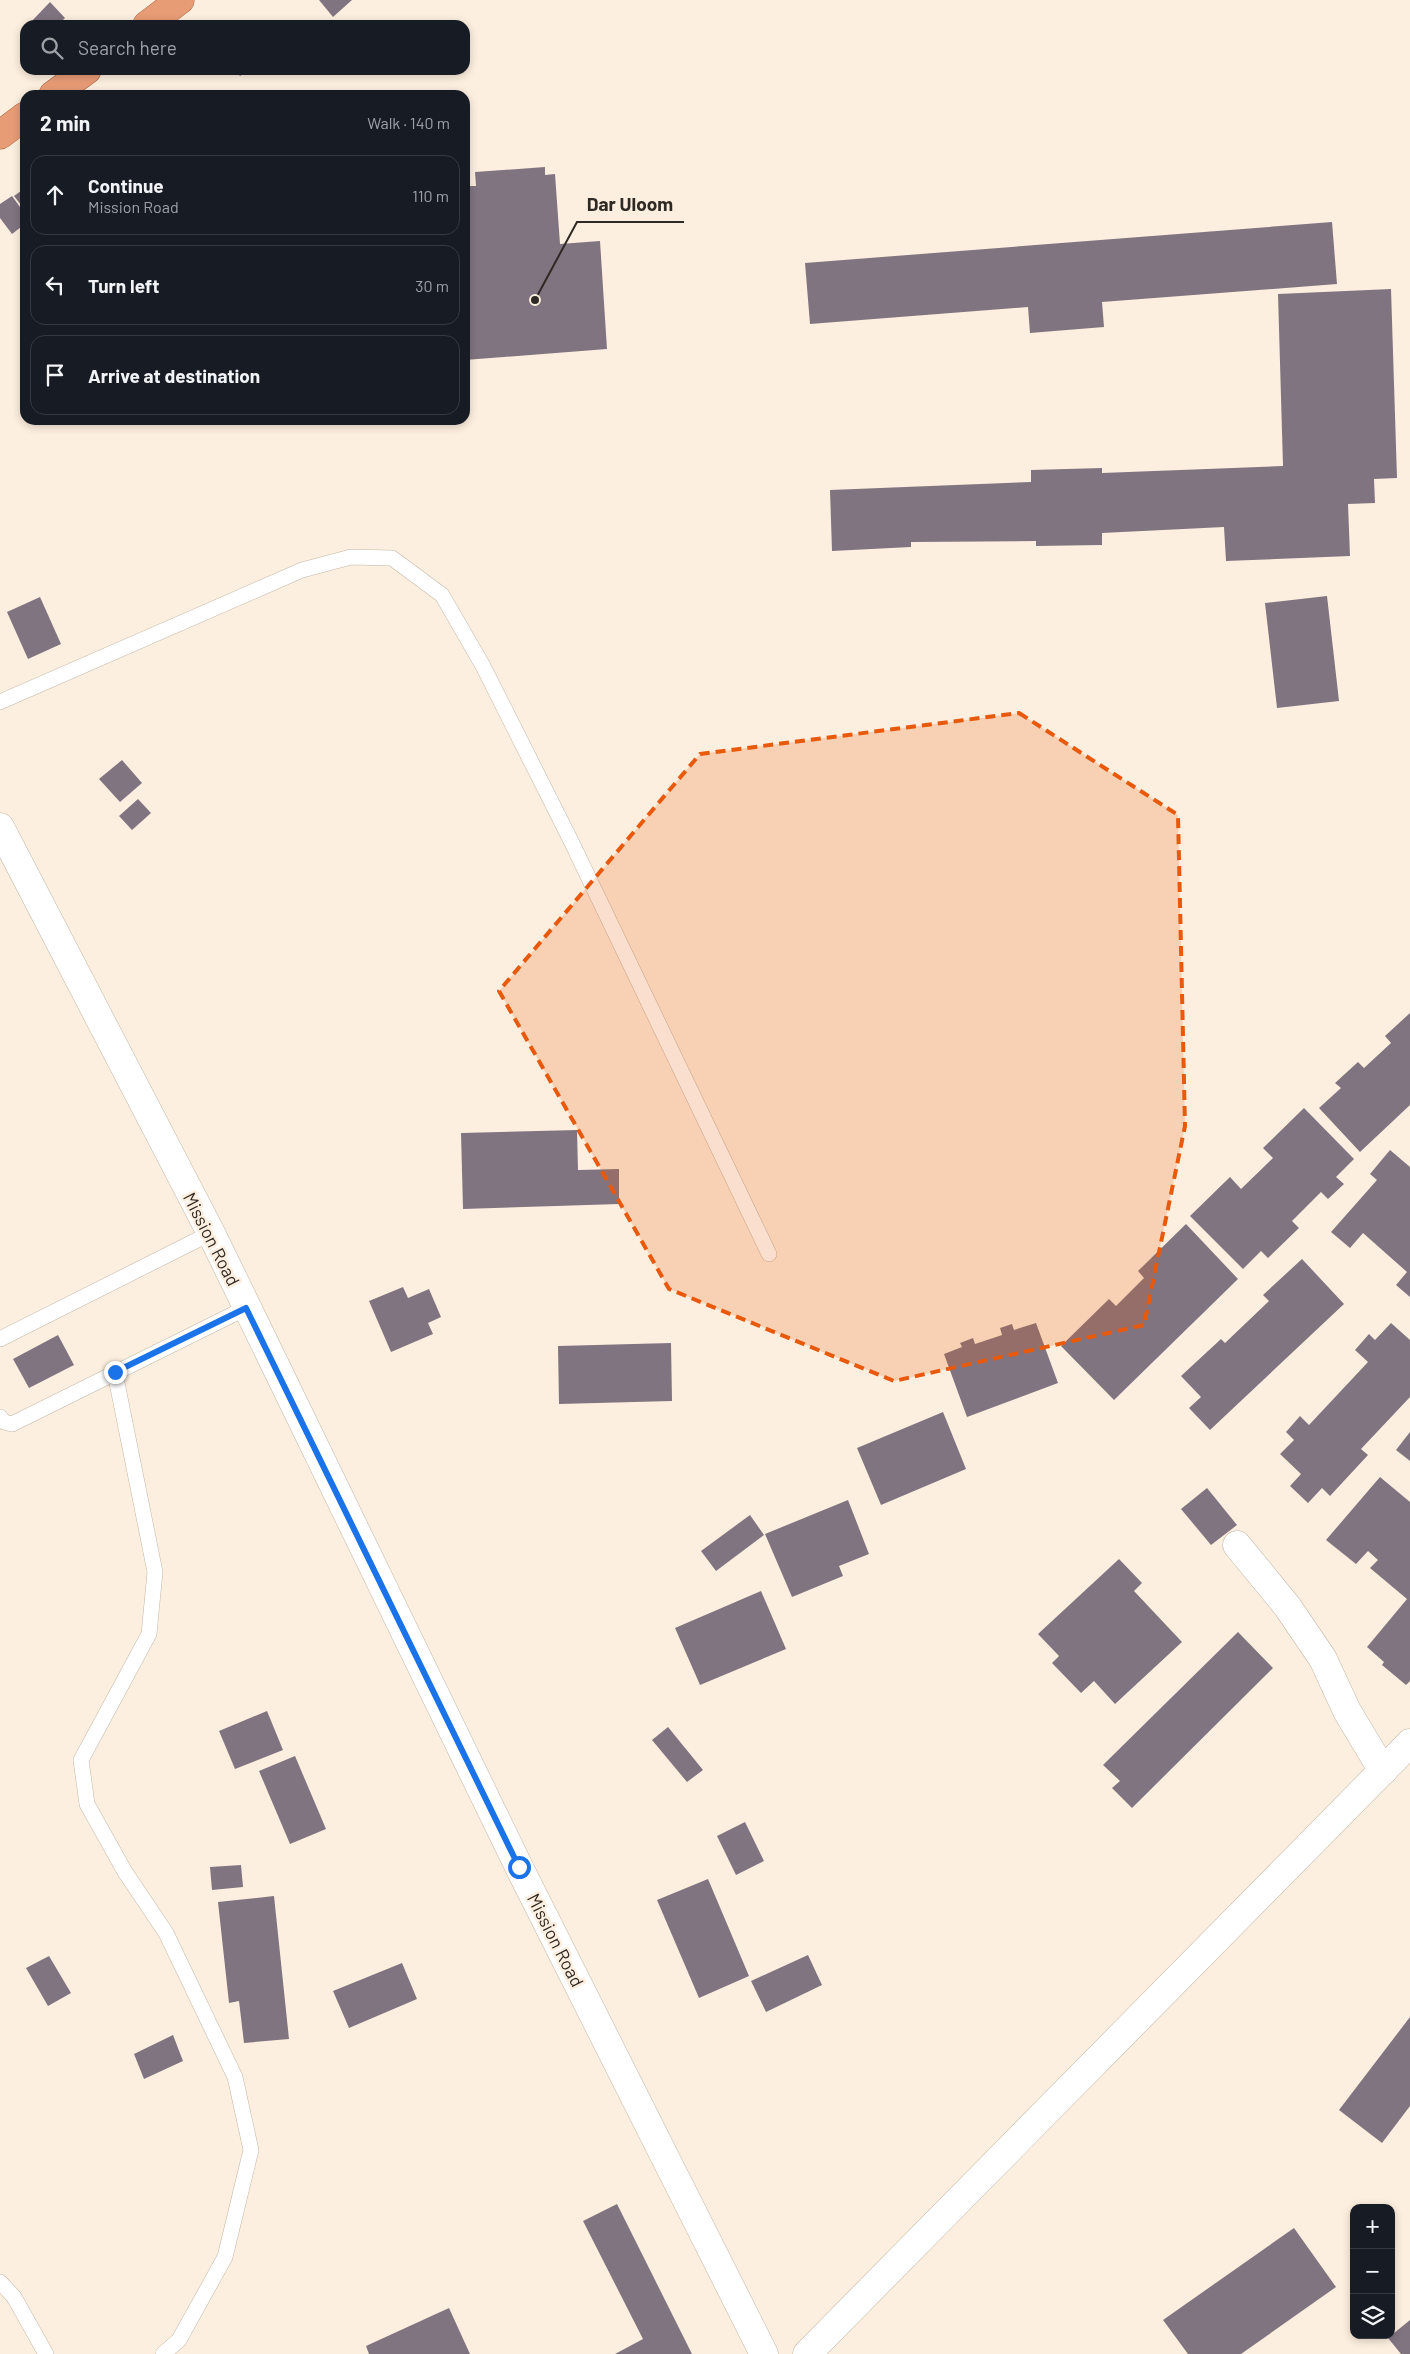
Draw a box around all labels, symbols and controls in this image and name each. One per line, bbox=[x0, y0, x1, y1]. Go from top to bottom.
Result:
search box bbox=[20, 20, 470, 75]
icon: search bbox=[38, 34, 66, 62]
text: Search here bbox=[78, 36, 177, 59]
text: 2 min bbox=[40, 110, 90, 135]
text: Walk · 140 m bbox=[367, 113, 450, 132]
text: Continue bbox=[88, 174, 164, 197]
icon: ahead bbox=[41, 181, 69, 209]
text: 110 m bbox=[412, 186, 449, 205]
callout: Dar Uloom bbox=[577, 188, 684, 222]
text: Dar Uloom bbox=[587, 192, 673, 215]
text: Mission Road bbox=[88, 197, 179, 216]
icon: left bbox=[41, 271, 69, 299]
text: Turn left bbox=[88, 274, 159, 297]
text: 30 m bbox=[415, 276, 449, 295]
icon: arrive bbox=[41, 361, 69, 389]
text: Arrive at destination bbox=[88, 364, 260, 387]
street label: Mission Road bbox=[179, 1189, 245, 1289]
route end bbox=[104, 1361, 127, 1384]
route start bbox=[508, 1856, 531, 1879]
street label: Mission Road bbox=[523, 1890, 589, 1990]
map controls bbox=[1350, 2204, 1395, 2339]
button: + bbox=[1350, 2204, 1395, 2249]
button: − bbox=[1350, 2249, 1395, 2294]
button: layers bbox=[1350, 2294, 1395, 2339]

